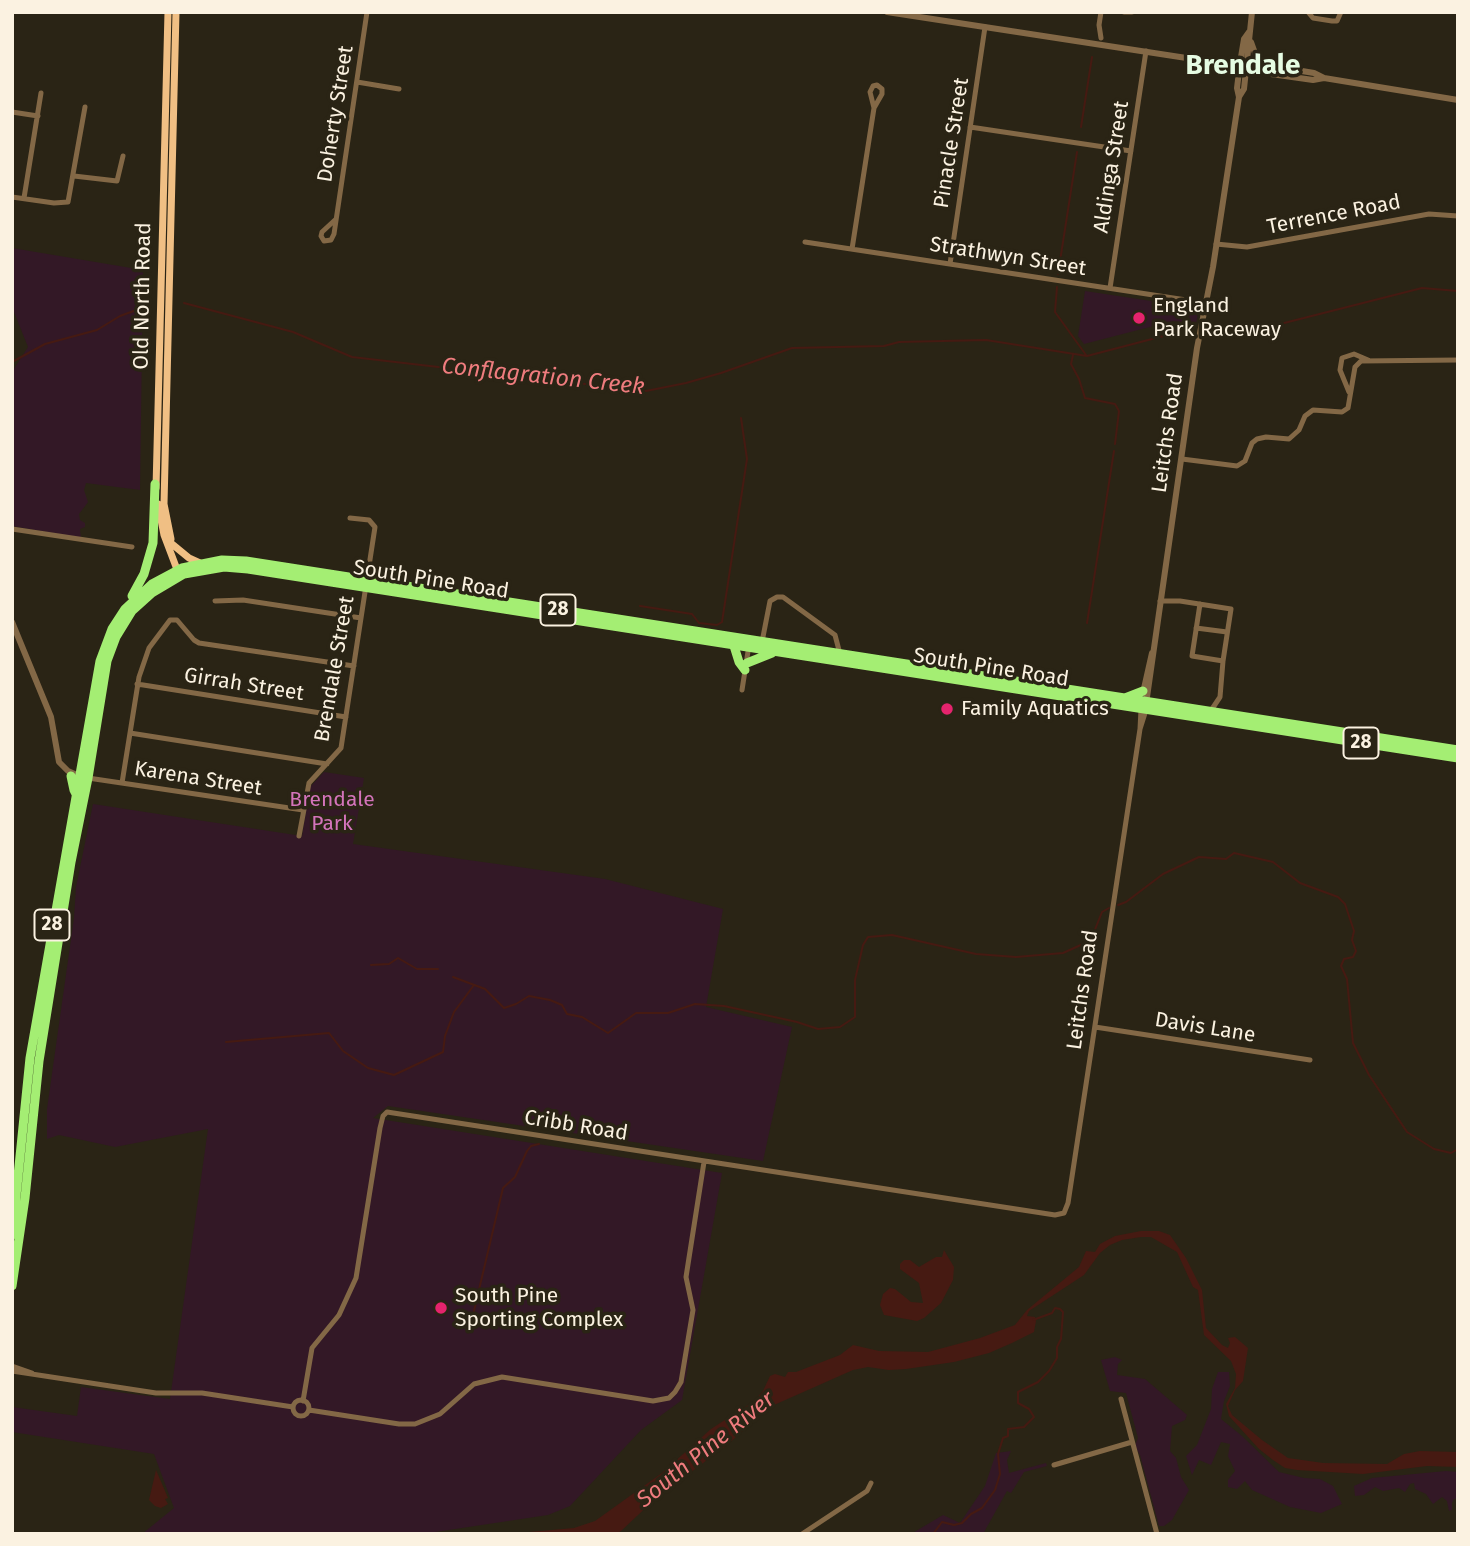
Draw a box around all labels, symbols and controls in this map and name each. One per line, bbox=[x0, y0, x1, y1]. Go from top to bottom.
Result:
street label: Doherty Street bbox=[313, 44, 359, 184]
district label: Brendale bbox=[1186, 49, 1300, 83]
street label: Pinacle Street bbox=[929, 76, 975, 210]
street label: Aldinga Street bbox=[1089, 99, 1135, 235]
street label: Terrence Road bbox=[1265, 190, 1403, 240]
street label: Old North Road bbox=[129, 222, 157, 370]
street label: Strathwyn Street bbox=[928, 232, 1088, 282]
place label: England Park Raceway bbox=[1153, 293, 1281, 343]
marker: England Park Raceway bbox=[1131, 310, 1147, 326]
water label: Conflagration Creek bbox=[440, 353, 646, 401]
street label: Leitchs Road bbox=[1147, 371, 1189, 495]
street label: South Pine Road bbox=[351, 555, 511, 605]
street label: Brendale Street bbox=[310, 594, 360, 744]
road number: 28 bbox=[540, 594, 576, 625]
street label: South Pine Road bbox=[911, 643, 1071, 693]
street label: Girrah Street bbox=[182, 663, 306, 707]
place label: Family Aquatics bbox=[961, 696, 1109, 722]
marker: Family Aquatics bbox=[939, 701, 955, 717]
road number: 28 bbox=[1344, 728, 1378, 758]
street label: Karena Street bbox=[132, 756, 264, 802]
park label: Brendale Park bbox=[289, 787, 375, 837]
road number: 28 bbox=[34, 909, 70, 940]
street label: Leitchs Road bbox=[1062, 928, 1104, 1052]
street label: Davis Lane bbox=[1153, 1008, 1257, 1048]
street label: Cribb Road bbox=[522, 1105, 630, 1147]
place label: South Pine Sporting Complex bbox=[455, 1283, 623, 1333]
marker: South Pine Sporting Complex bbox=[433, 1300, 449, 1316]
water label: South Pine River bbox=[632, 1386, 780, 1514]

